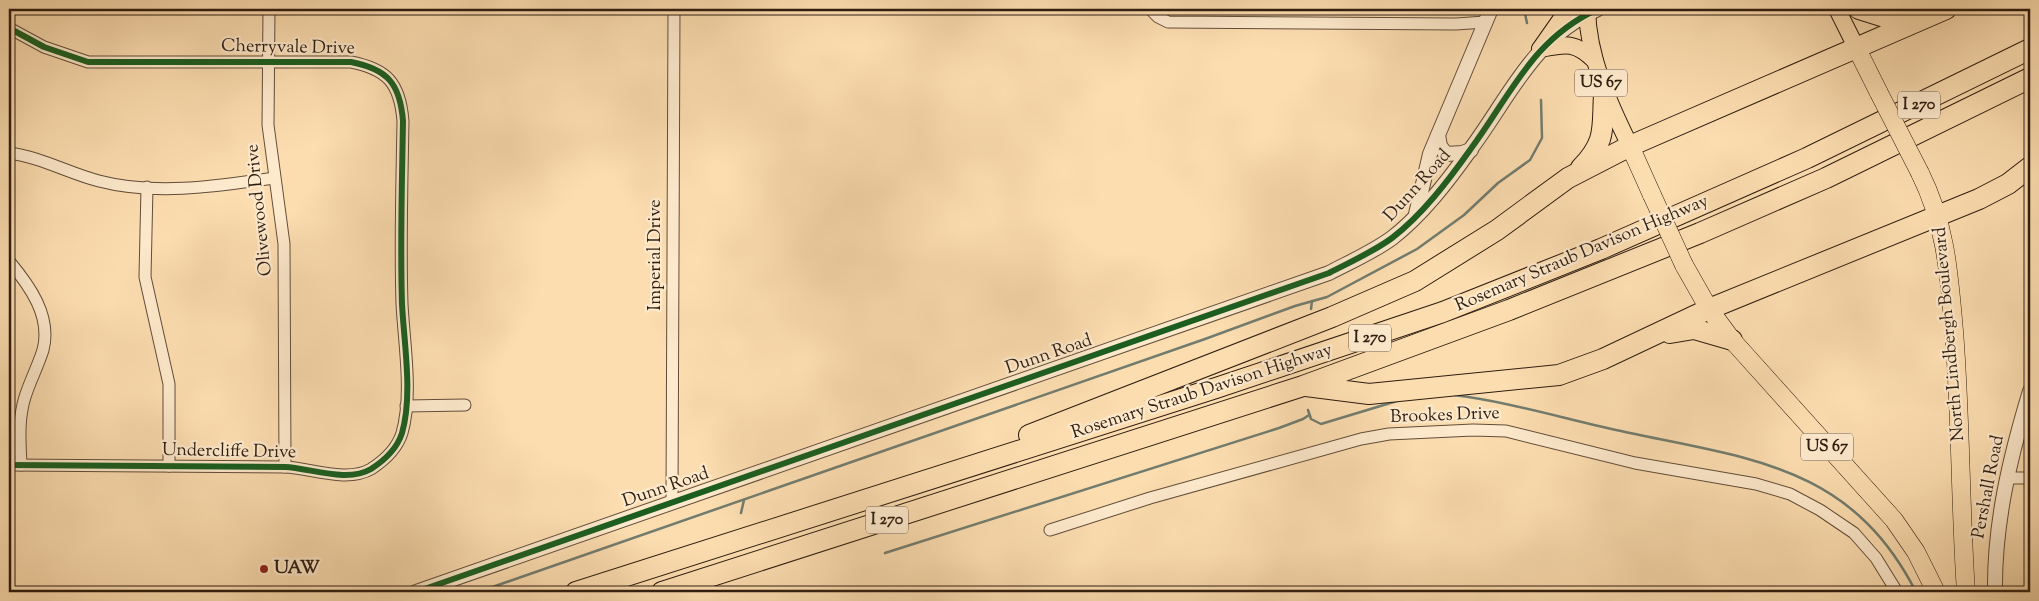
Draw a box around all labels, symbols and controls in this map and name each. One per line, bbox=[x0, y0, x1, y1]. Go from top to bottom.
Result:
street label: Cherryvale Drive bbox=[221, 34, 355, 62]
road number: US 67 bbox=[1575, 70, 1627, 96]
road number: I 270 bbox=[1898, 92, 1940, 118]
street label: Olivewood Drive bbox=[240, 143, 280, 277]
street label: Dunn Road bbox=[1378, 144, 1458, 228]
street label: Rosemary Straub Davison Highway bbox=[1451, 189, 1713, 319]
street label: Imperial Drive bbox=[643, 199, 669, 311]
street label: North Lindbergh Boulevard bbox=[1928, 226, 1972, 442]
road number: I 270 bbox=[1349, 324, 1391, 352]
street label: Dunn Road bbox=[1002, 328, 1096, 382]
street label: Rosemary Straub Davison Highway bbox=[1068, 337, 1336, 447]
street label: Brookes Drive bbox=[1390, 401, 1500, 431]
street label: Pershall Road bbox=[1966, 433, 2012, 541]
road number: US 67 bbox=[1801, 434, 1853, 461]
street label: Undercliffe Drive bbox=[162, 438, 296, 466]
street label: Dunn Road bbox=[619, 461, 713, 515]
road number: I 270 bbox=[866, 506, 908, 534]
place label: UAW bbox=[274, 556, 320, 582]
marker: UAW bbox=[258, 563, 270, 575]

